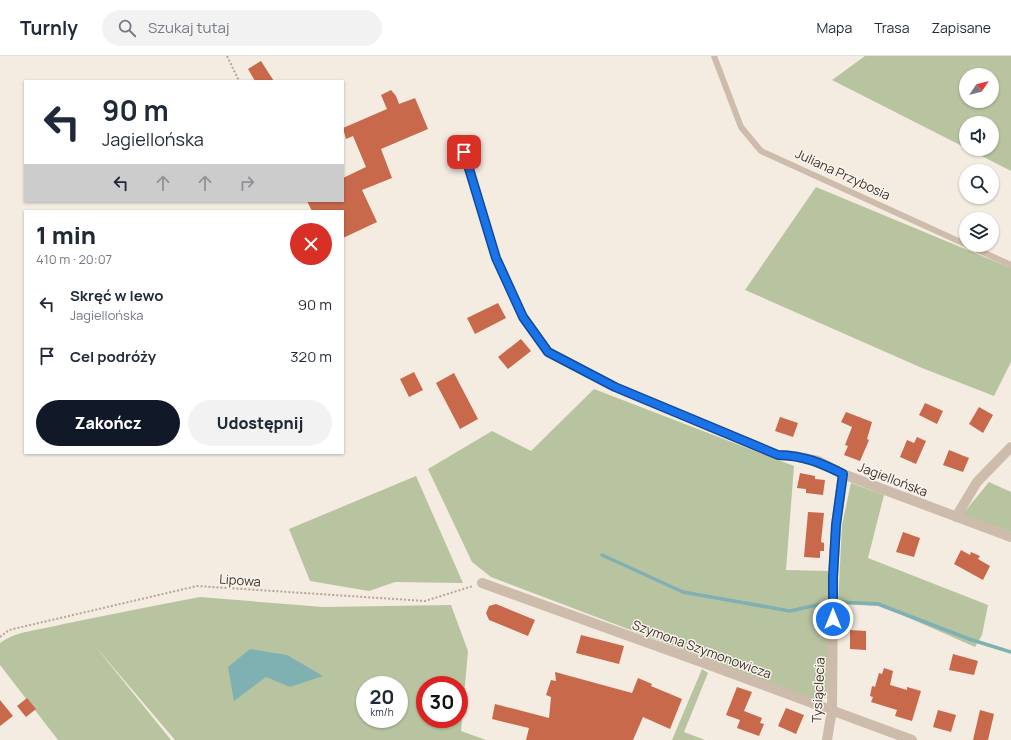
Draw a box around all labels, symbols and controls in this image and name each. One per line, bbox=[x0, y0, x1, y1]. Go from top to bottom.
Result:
search box bbox=[102, 10, 382, 46]
text: Turnly bbox=[20, 15, 78, 41]
icon: search bbox=[116, 17, 138, 39]
text: Szukaj tutaj bbox=[148, 17, 230, 38]
text: Mapa bbox=[817, 18, 852, 37]
text: Trasa bbox=[874, 18, 909, 37]
text: Zapisane bbox=[931, 18, 991, 37]
north arrow bbox=[959, 68, 999, 108]
map controls bbox=[959, 68, 999, 252]
text: 90 m bbox=[102, 91, 169, 129]
icon: left bbox=[36, 96, 88, 148]
button: sound bbox=[959, 116, 999, 156]
text: Jagiellońska bbox=[102, 127, 204, 151]
pin bbox=[447, 135, 481, 169]
icon: arrive bbox=[453, 141, 475, 163]
street label: Juliana Przybosia bbox=[792, 144, 894, 204]
button: search bbox=[959, 164, 999, 204]
icon: left bbox=[110, 172, 132, 194]
icon: ahead bbox=[152, 172, 174, 194]
icon: ahead bbox=[194, 172, 216, 194]
icon: right bbox=[236, 172, 258, 194]
button: layers bbox=[959, 212, 999, 252]
text: 1 min bbox=[36, 218, 96, 251]
button: close bbox=[290, 223, 332, 265]
text: 410 m · 20:07 bbox=[36, 250, 112, 268]
text: Skręć w lewo bbox=[70, 285, 164, 306]
icon: left bbox=[36, 293, 58, 315]
text: 90 m bbox=[298, 294, 332, 315]
text: Jagiellońska bbox=[70, 306, 144, 324]
icon: arrive bbox=[36, 345, 58, 367]
text: Cel podróży bbox=[70, 346, 156, 367]
text: 320 m bbox=[290, 346, 332, 367]
button: Zakończ bbox=[36, 400, 180, 446]
button: Udostępnij bbox=[188, 400, 332, 446]
street label: Jagiellońska bbox=[855, 457, 931, 501]
street label: Lipowa bbox=[219, 570, 261, 590]
position arrow bbox=[812, 598, 854, 640]
street label: Szymona Szymonowicza bbox=[630, 615, 774, 683]
street label: Tysiąclecia bbox=[807, 657, 829, 723]
speed limit sign: 30 bbox=[416, 676, 468, 728]
text: 20 bbox=[369, 683, 395, 710]
text: km/h bbox=[370, 705, 394, 719]

